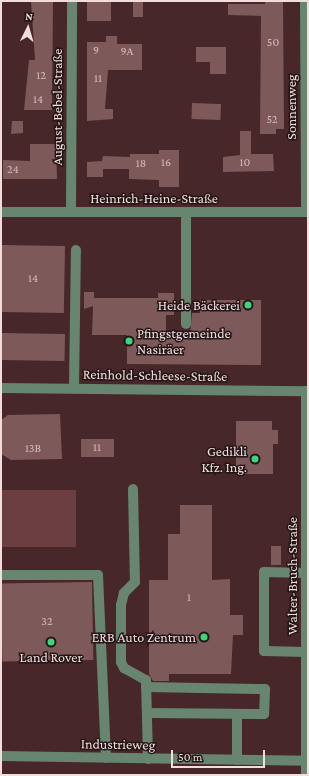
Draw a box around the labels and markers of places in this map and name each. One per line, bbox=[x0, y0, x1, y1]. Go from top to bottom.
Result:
place label: Heide Bäckerei bbox=[158, 297, 240, 313]
marker: Heide Bäckerei bbox=[243, 300, 253, 310]
place label: Pfingstgemeinde Nasiräer bbox=[137, 325, 231, 358]
marker: Pfingstgemeinde Nasiräer bbox=[124, 336, 134, 346]
place label: Gedikli Kfz. Ing. bbox=[201, 443, 247, 476]
marker: Gedikli Kfz. Ing. bbox=[250, 454, 260, 464]
place label: ERB Auto Zentrum bbox=[92, 629, 196, 645]
marker: ERB Auto Zentrum bbox=[199, 632, 209, 642]
marker: Land Rover bbox=[46, 637, 56, 647]
place label: Land Rover bbox=[20, 649, 82, 665]

